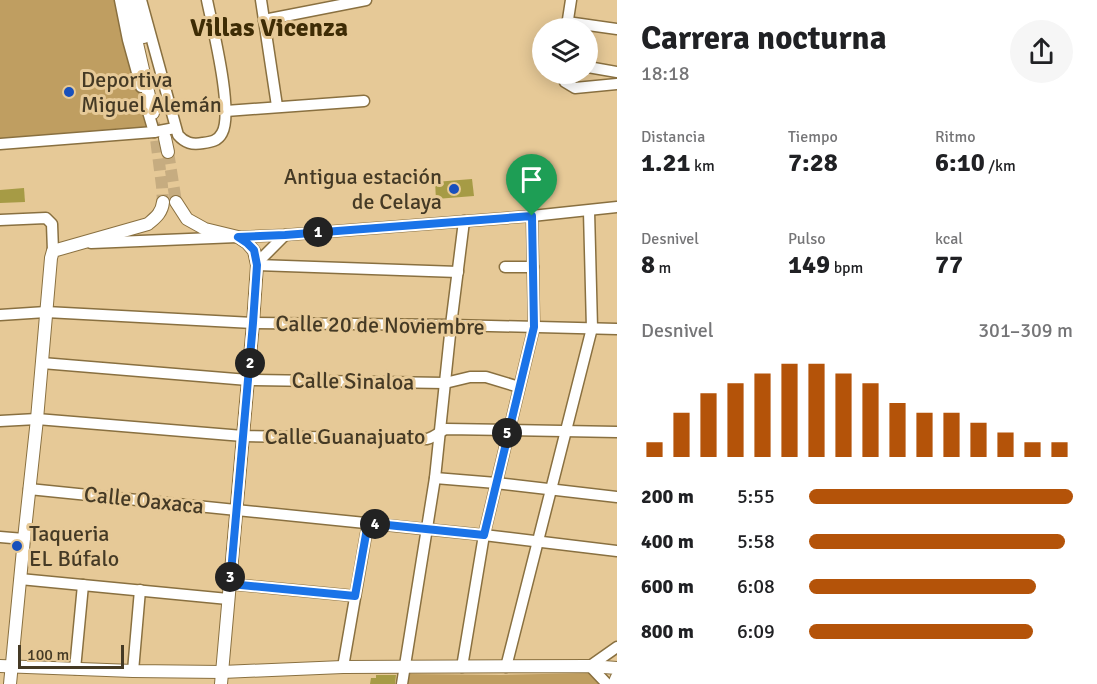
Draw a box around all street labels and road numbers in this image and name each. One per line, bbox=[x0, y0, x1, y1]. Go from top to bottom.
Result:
street label: Calle 20 de Noviembre bbox=[275, 310, 485, 340]
street label: Calle Sinaloa bbox=[291, 366, 415, 396]
street label: Calle Guanajuato bbox=[264, 423, 426, 450]
street label: Calle Oaxaca bbox=[83, 480, 205, 520]

